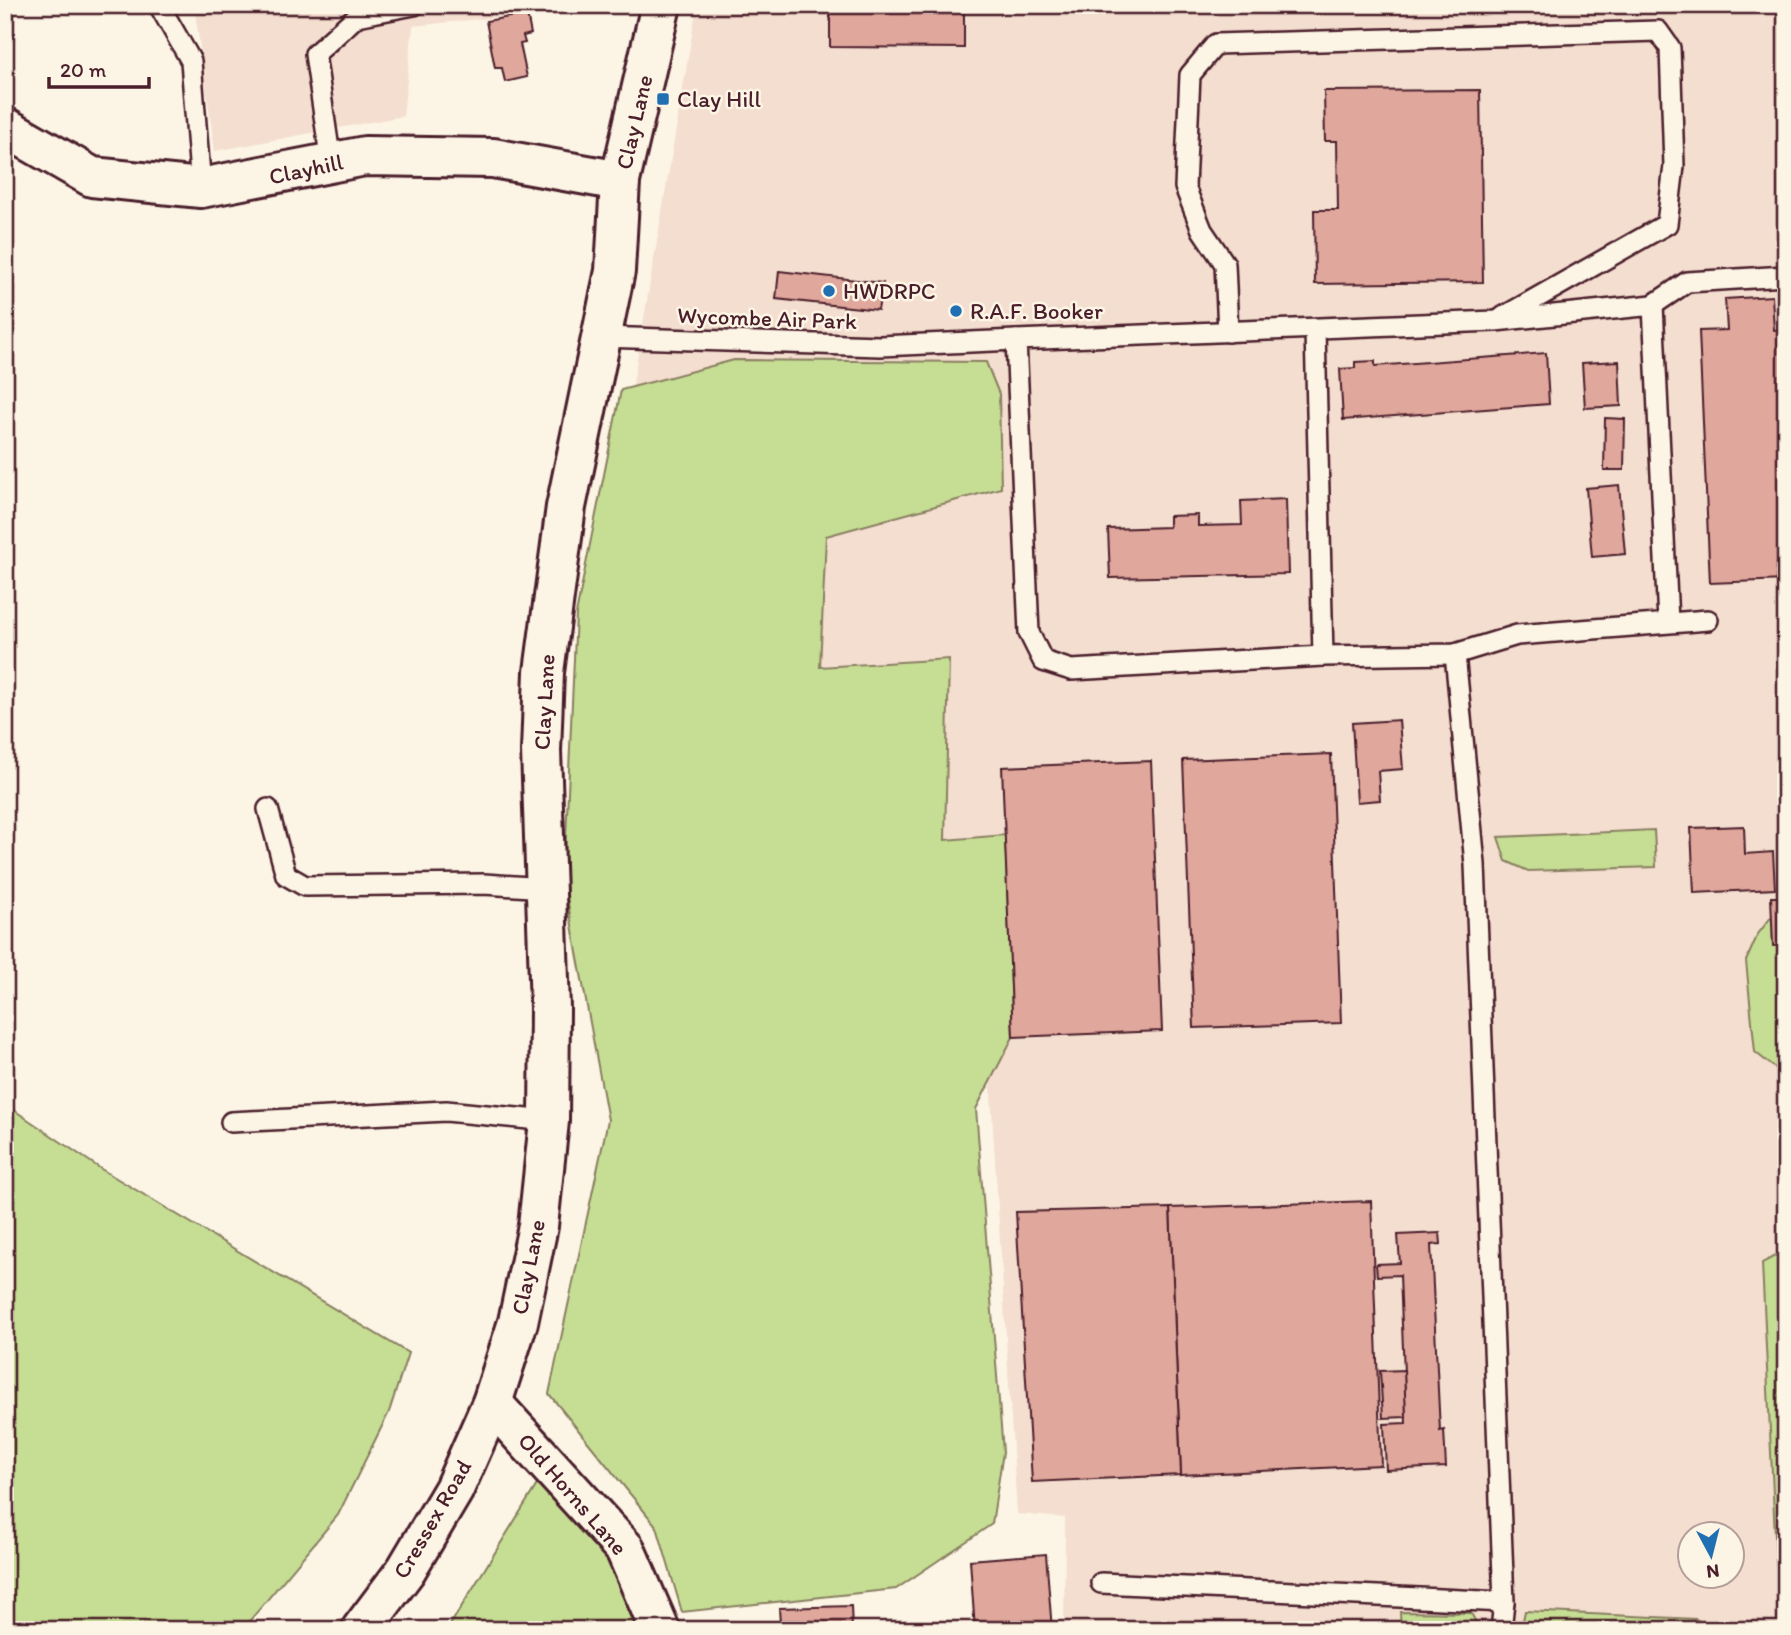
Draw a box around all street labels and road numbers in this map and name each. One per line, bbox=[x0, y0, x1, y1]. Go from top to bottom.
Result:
street label: Clay Lane bbox=[610, 72, 658, 172]
street label: Clayhill bbox=[266, 147, 346, 191]
street label: Wycombe Air Park bbox=[677, 301, 857, 335]
street label: Clay Lane bbox=[527, 653, 561, 751]
street label: Clay Lane bbox=[505, 1217, 551, 1317]
street label: Old Horns Lane bbox=[512, 1427, 634, 1561]
street label: Cressex Road bbox=[387, 1455, 477, 1583]

